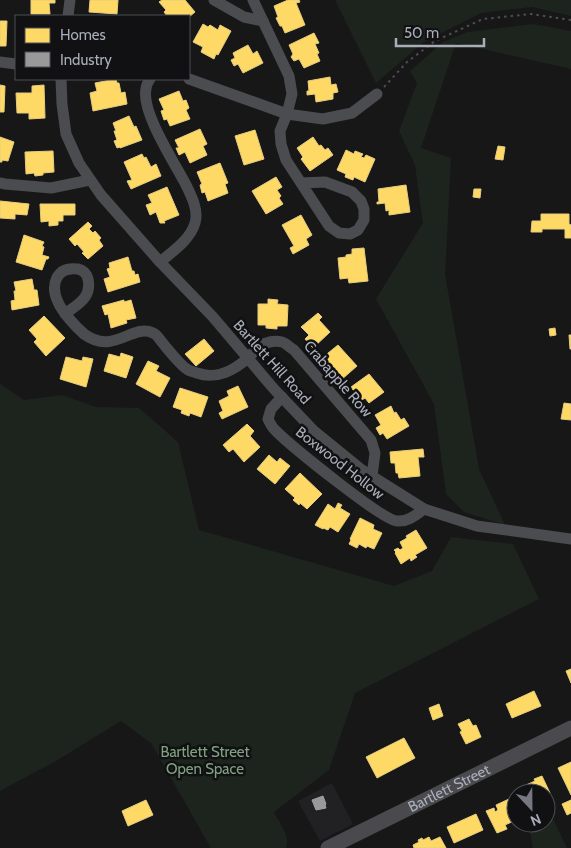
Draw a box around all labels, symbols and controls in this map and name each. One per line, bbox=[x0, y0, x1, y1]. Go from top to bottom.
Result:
legend bbox=[15, 15, 190, 80]
scale bar bbox=[396, 15, 484, 47]
text: 50 m bbox=[404, 24, 439, 42]
text: Homes bbox=[60, 26, 106, 44]
text: Industry bbox=[60, 51, 112, 69]
street label: Bartlett Hill Road bbox=[229, 316, 315, 408]
street label: Crabapple Row bbox=[300, 337, 376, 421]
street label: Boxwood Hollow bbox=[292, 423, 388, 503]
park label: Bartlett Street Open Space bbox=[160, 743, 250, 778]
street label: Bartlett Street bbox=[405, 760, 493, 816]
north arrow bbox=[506, 783, 556, 833]
text: N bbox=[528, 810, 544, 830]

